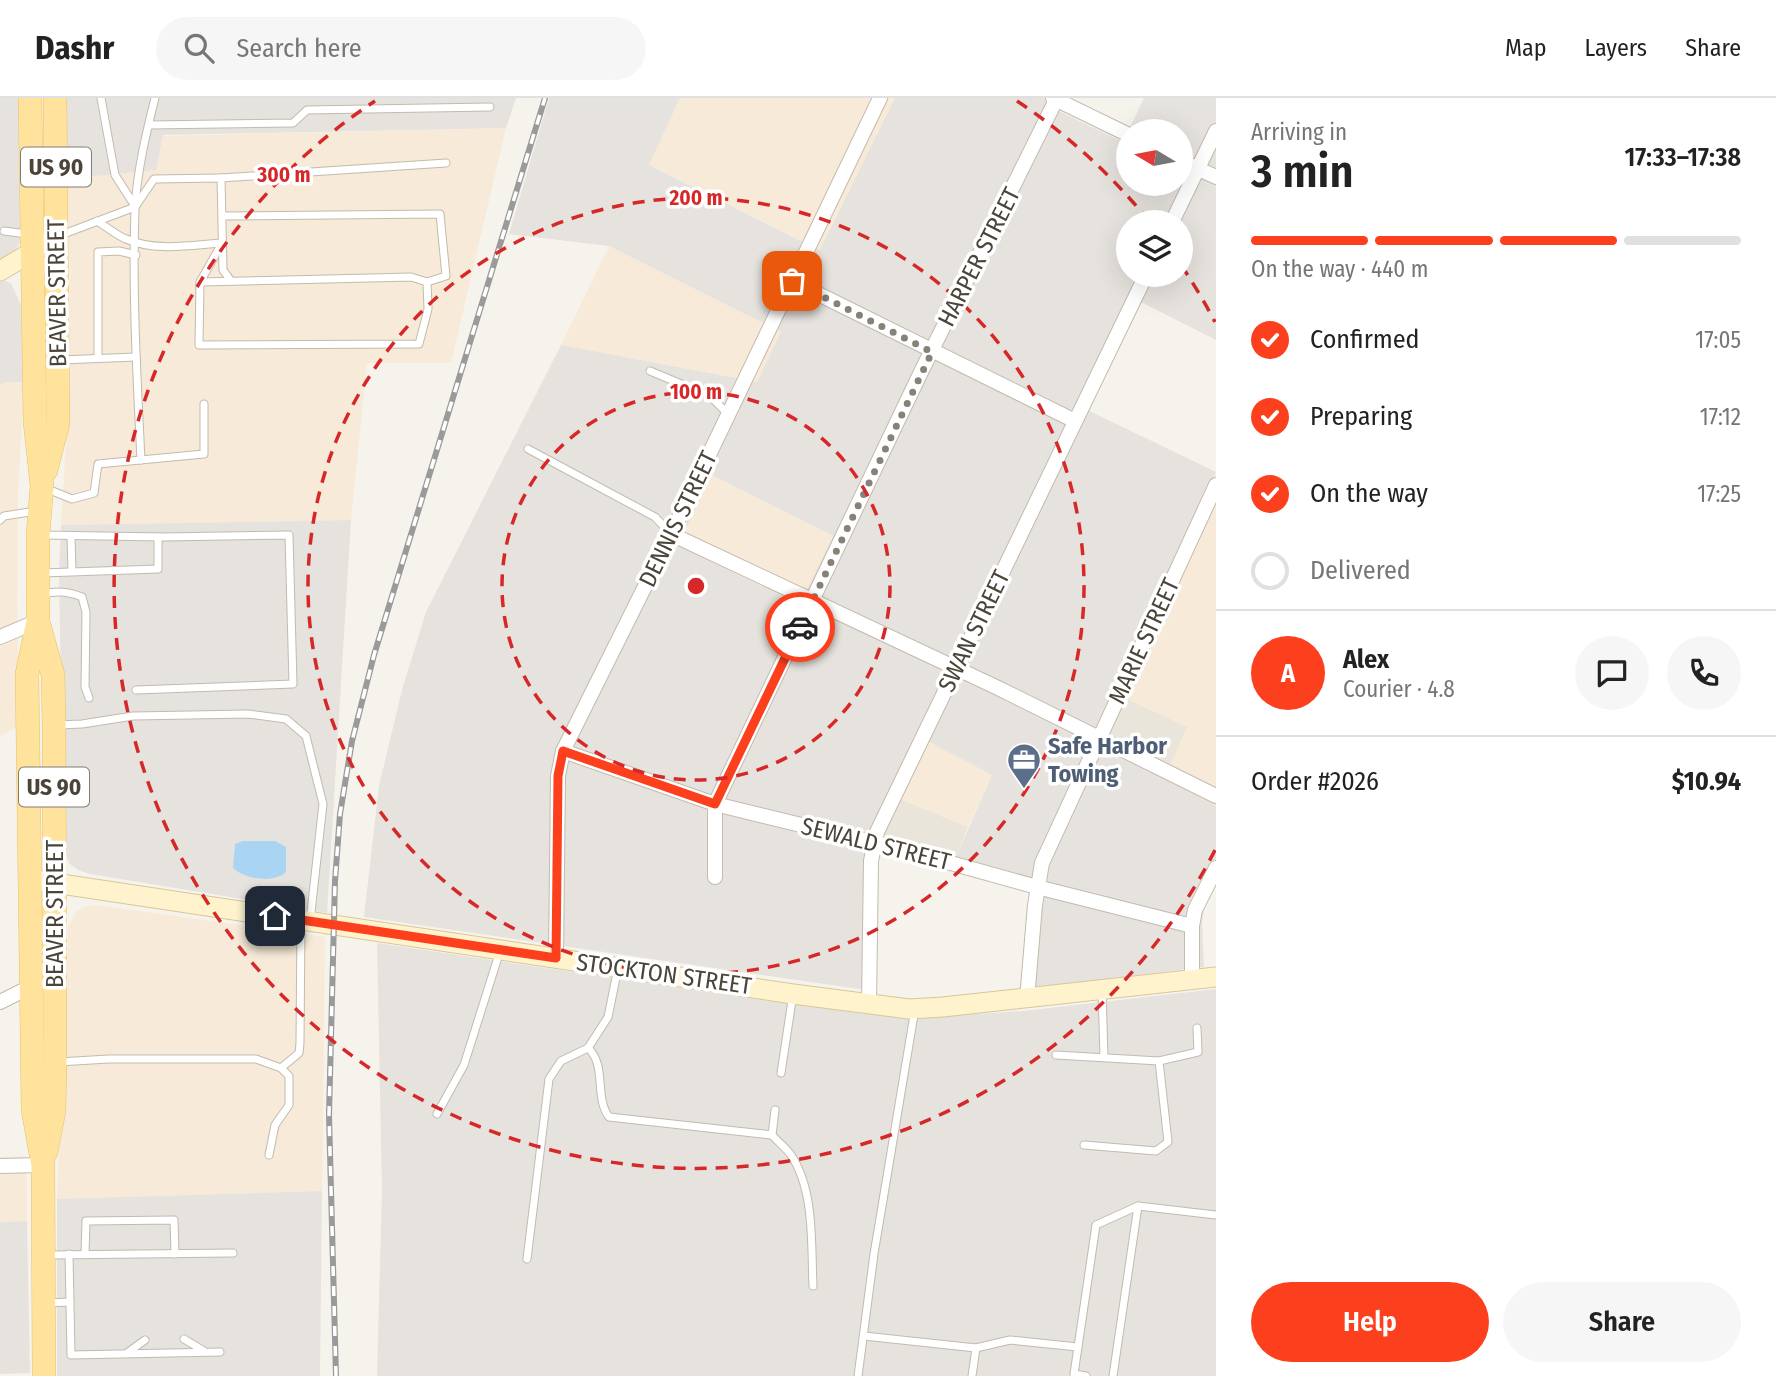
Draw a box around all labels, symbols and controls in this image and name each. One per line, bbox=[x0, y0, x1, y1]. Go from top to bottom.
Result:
search box bbox=[156, 17, 646, 80]
text: Dashr bbox=[35, 28, 114, 68]
icon: search bbox=[180, 29, 218, 67]
text: Search here bbox=[236, 33, 362, 64]
text: Map bbox=[1505, 34, 1547, 62]
text: Layers bbox=[1585, 34, 1647, 62]
text: Share bbox=[1685, 34, 1741, 62]
text: Arriving in bbox=[1251, 118, 1347, 146]
north arrow bbox=[1116, 119, 1194, 196]
map controls bbox=[1116, 119, 1193, 287]
text: 17:33–17:38 bbox=[1624, 142, 1741, 173]
text: 3 min bbox=[1251, 144, 1354, 199]
road number: US 90 bbox=[21, 148, 91, 186]
text: 300 m bbox=[256, 162, 311, 188]
street label: HARPER STREET bbox=[932, 183, 1026, 331]
text: 200 m bbox=[668, 185, 723, 211]
button: layers bbox=[1116, 210, 1193, 287]
street label: BEAVER STREET bbox=[42, 219, 72, 367]
pin bbox=[762, 251, 822, 311]
text: On the way · 440 m bbox=[1251, 255, 1428, 283]
icon: bag bbox=[773, 262, 811, 300]
icon: check bbox=[1251, 321, 1289, 359]
text: Confirmed bbox=[1310, 324, 1420, 355]
text: 17:05 bbox=[1695, 326, 1741, 354]
text: 100 m bbox=[670, 379, 722, 405]
icon: check bbox=[1251, 398, 1289, 436]
text: Preparing bbox=[1310, 401, 1412, 432]
text: 17:12 bbox=[1700, 403, 1741, 431]
street label: DENNIS STREET bbox=[633, 447, 723, 591]
icon: check bbox=[1251, 475, 1289, 513]
text: On the way bbox=[1310, 478, 1428, 509]
text: 17:25 bbox=[1697, 480, 1741, 508]
text: Delivered bbox=[1310, 555, 1411, 586]
street label: SWAN STREET bbox=[933, 566, 1015, 696]
centre of rings bbox=[684, 574, 708, 598]
street label: MARIE STREET bbox=[1103, 574, 1185, 708]
courier bbox=[765, 592, 835, 662]
icon: car bbox=[781, 608, 819, 646]
button: chat bbox=[1575, 636, 1649, 710]
button: phone bbox=[1667, 636, 1741, 710]
text: Alex bbox=[1343, 644, 1389, 675]
text: A bbox=[1281, 658, 1295, 689]
text: Courier · 4.8 bbox=[1343, 675, 1455, 703]
place label: Safe Harbor Towing bbox=[1048, 732, 1167, 788]
office icon: Safe Harbor Towing bbox=[1005, 741, 1043, 790]
text: Order #2026 bbox=[1251, 766, 1379, 797]
text: $10.94 bbox=[1672, 766, 1741, 797]
road number: US 90 bbox=[19, 768, 89, 806]
street label: SEWALD STREET bbox=[798, 812, 954, 876]
street label: BEAVER STREET bbox=[41, 840, 69, 988]
pin bbox=[245, 886, 305, 946]
icon: home bbox=[256, 897, 294, 935]
street label: STOCKTON STREET bbox=[575, 948, 753, 1000]
button: Help bbox=[1251, 1282, 1489, 1362]
button: Share bbox=[1503, 1282, 1741, 1362]

